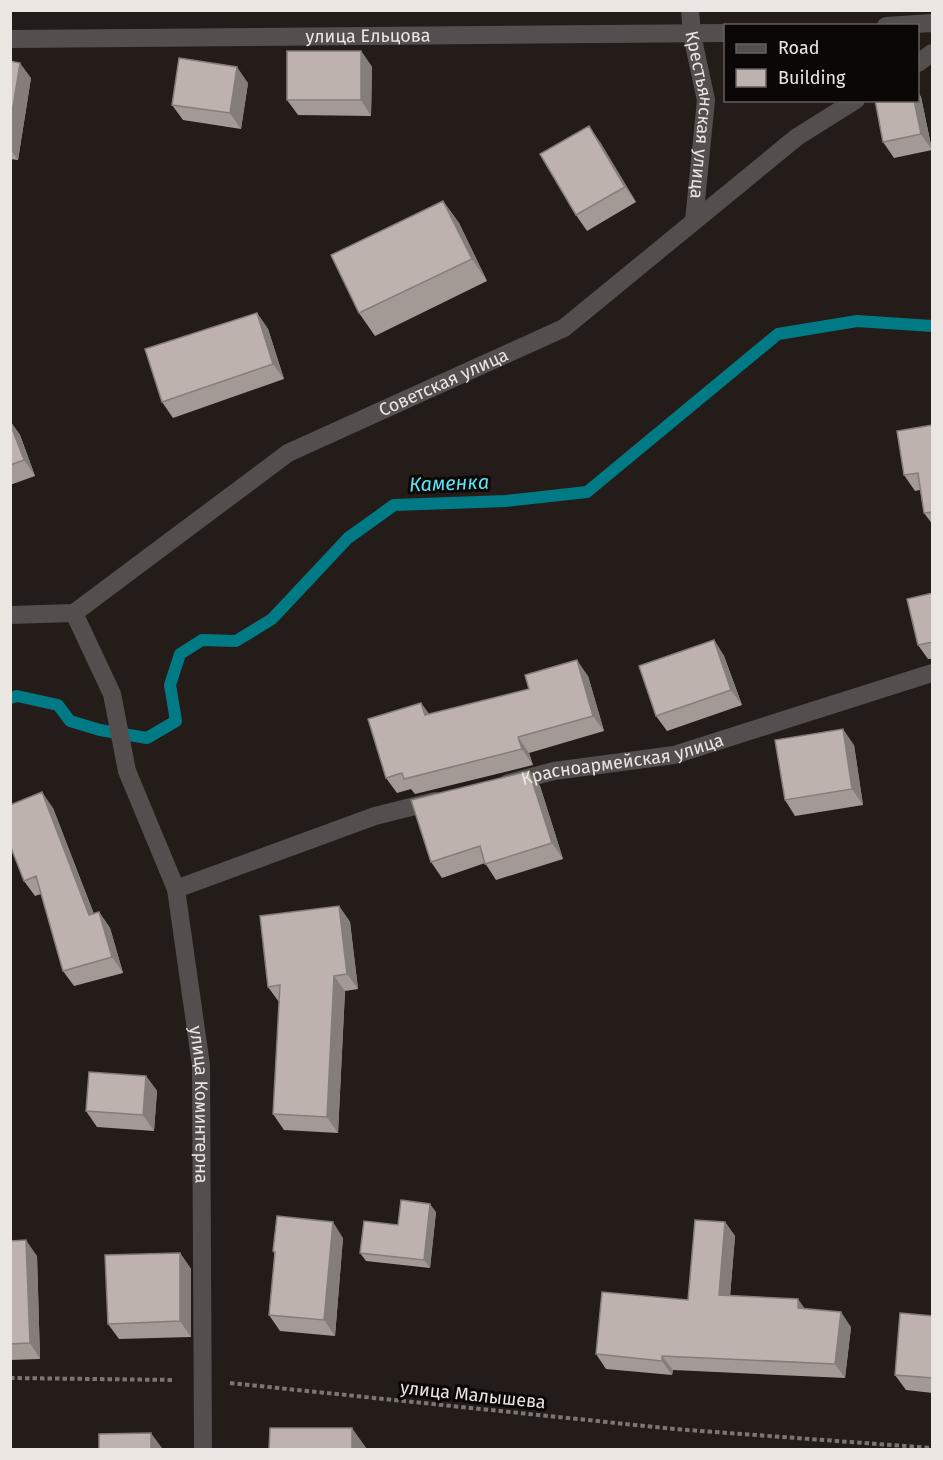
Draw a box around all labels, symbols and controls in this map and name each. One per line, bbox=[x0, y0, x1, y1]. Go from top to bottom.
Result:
street label: улица Ельцова bbox=[305, 24, 431, 48]
legend bbox=[724, 24, 919, 102]
street label: Крестьянская улица bbox=[680, 29, 717, 200]
text: Road bbox=[778, 37, 820, 59]
text: Building bbox=[778, 67, 846, 89]
street label: Советская улица bbox=[375, 344, 512, 421]
water label: Каменка bbox=[408, 470, 490, 496]
street label: Красноармейская улица bbox=[519, 729, 726, 790]
street label: улица Коминтерна bbox=[185, 1024, 213, 1184]
street label: улица Малышева bbox=[399, 1376, 547, 1414]

